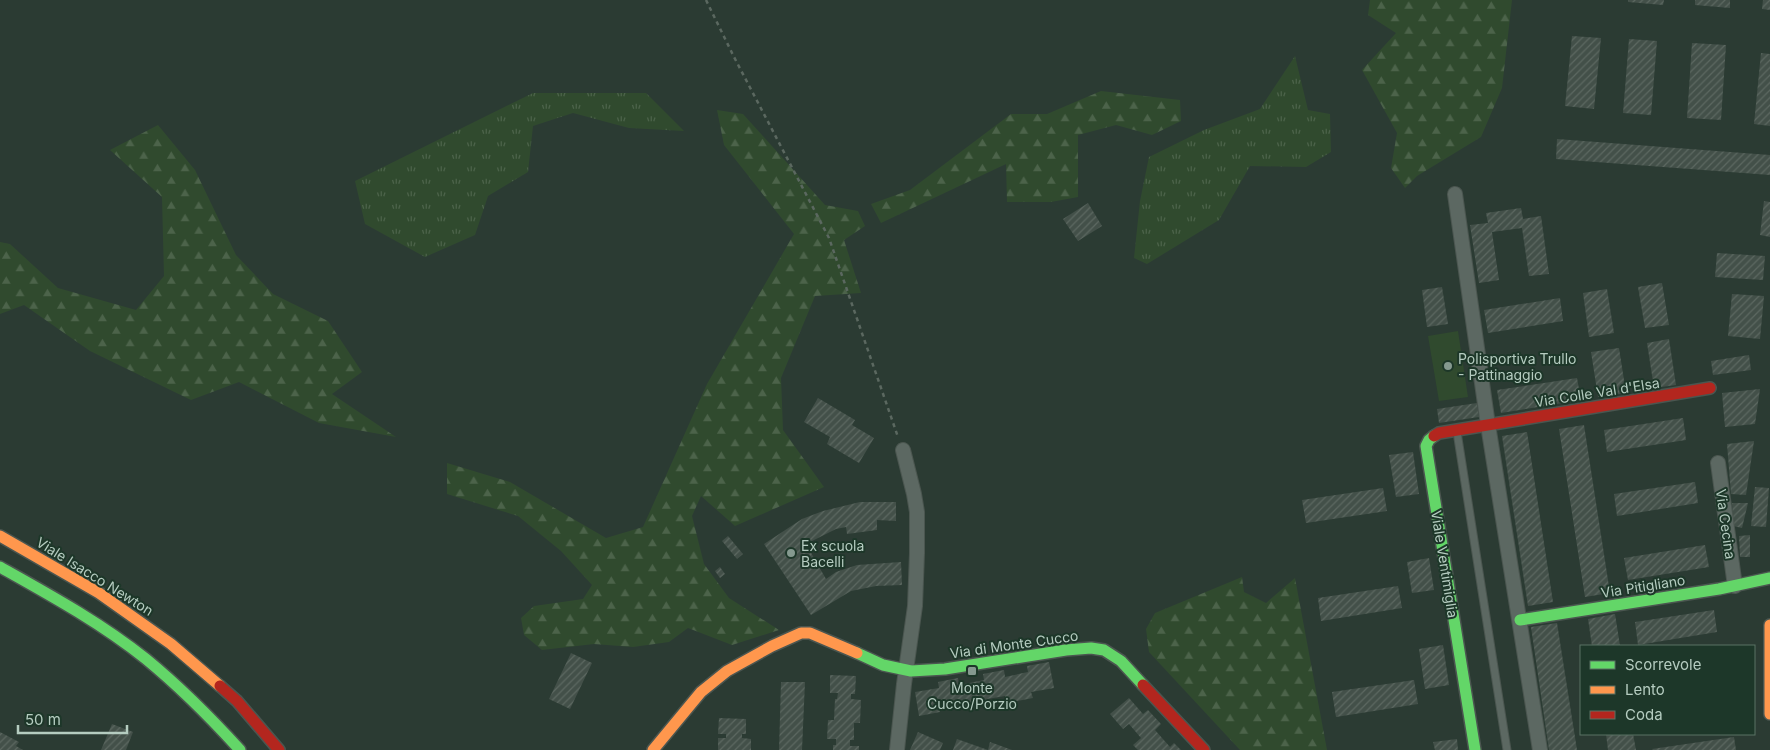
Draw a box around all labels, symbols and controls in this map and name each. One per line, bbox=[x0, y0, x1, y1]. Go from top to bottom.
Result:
place label: Polisportiva Trullo - Pattinaggio bbox=[1458, 350, 1576, 383]
marker: Polisportiva Trullo - Pattinaggio bbox=[1442, 360, 1454, 372]
street label: Via Colle Val d'Elsa bbox=[1533, 374, 1661, 410]
street label: Via Cecina bbox=[1713, 488, 1739, 560]
street label: Viale Ventimiglia bbox=[1428, 509, 1462, 619]
street label: Viale Isacco Newton bbox=[33, 533, 157, 619]
place label: Ex scuola Bacelli bbox=[801, 537, 864, 570]
marker: Ex scuola Bacelli bbox=[785, 547, 797, 559]
street label: Via Pitigliano bbox=[1600, 571, 1686, 601]
street label: Via di Monte Cucco bbox=[949, 627, 1079, 661]
legend bbox=[1580, 645, 1755, 735]
text: Scorrevole bbox=[1625, 655, 1701, 674]
marker: Monte Cucco/Porzio bbox=[966, 665, 978, 677]
place label: Monte Cucco/Porzio bbox=[927, 679, 1017, 712]
text: Lento bbox=[1625, 680, 1665, 699]
scale bar bbox=[18, 702, 126, 734]
text: Coda bbox=[1625, 705, 1663, 724]
text: 50 m bbox=[25, 710, 61, 729]

